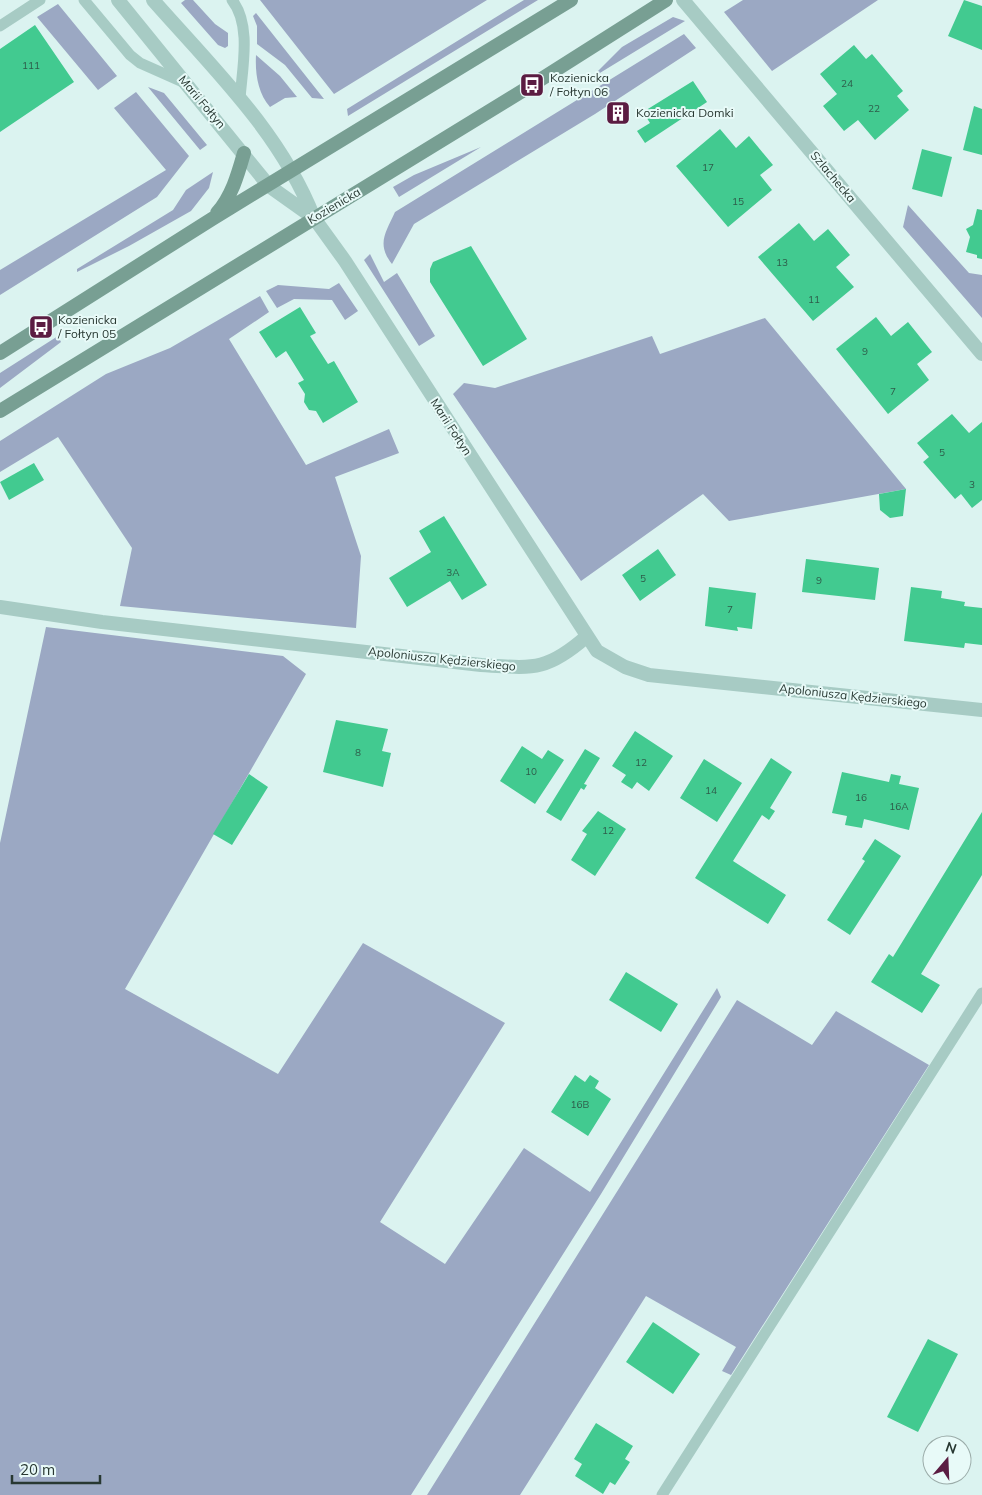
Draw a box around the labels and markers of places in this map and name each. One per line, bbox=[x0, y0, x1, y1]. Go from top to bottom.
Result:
place label: Kozienicka / Fołtyn 06 bbox=[549, 70, 609, 99]
bus stop icon: Kozienicka / Fołtyn 06 bbox=[519, 72, 545, 98]
building icon: Kozienicka Domki bbox=[605, 100, 631, 126]
place label: Kozienicka Domki bbox=[636, 105, 734, 120]
place label: Kozienicka / Fołtyn 05 bbox=[57, 312, 117, 341]
bus stop icon: Kozienicka / Fołtyn 05 bbox=[28, 314, 54, 340]

